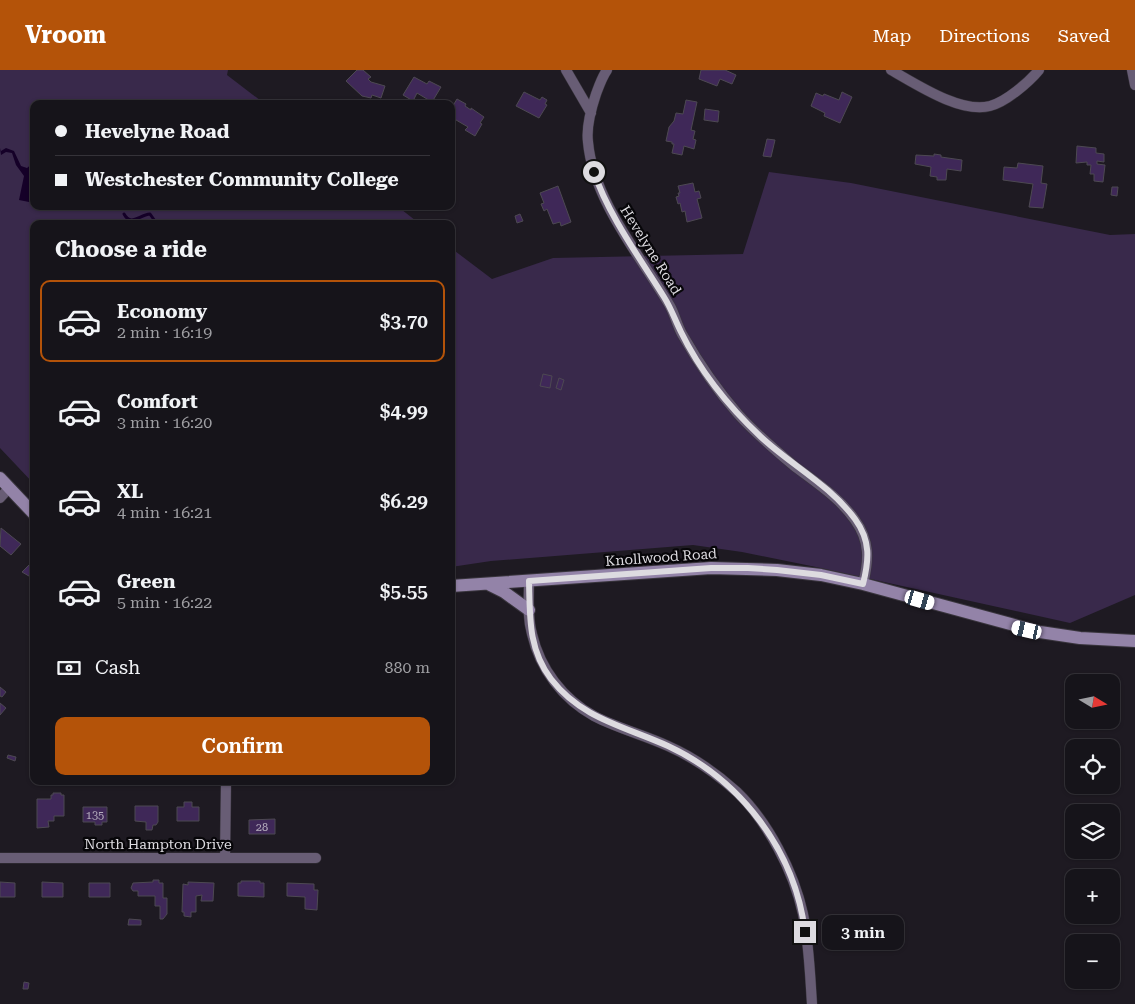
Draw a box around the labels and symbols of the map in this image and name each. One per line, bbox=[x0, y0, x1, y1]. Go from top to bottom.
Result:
route start bbox=[583, 161, 605, 183]
street label: Hevelyne Road bbox=[617, 203, 685, 297]
street label: Knollwood Road bbox=[605, 545, 717, 569]
car bbox=[903, 589, 936, 611]
car bbox=[1010, 619, 1043, 641]
north arrow bbox=[1065, 674, 1120, 729]
house number: 135 bbox=[86, 809, 104, 822]
house number: 28 bbox=[256, 821, 268, 834]
street label: North Hampton Drive bbox=[84, 836, 232, 852]
callout: 3 min bbox=[822, 914, 905, 950]
route end bbox=[794, 921, 816, 943]

